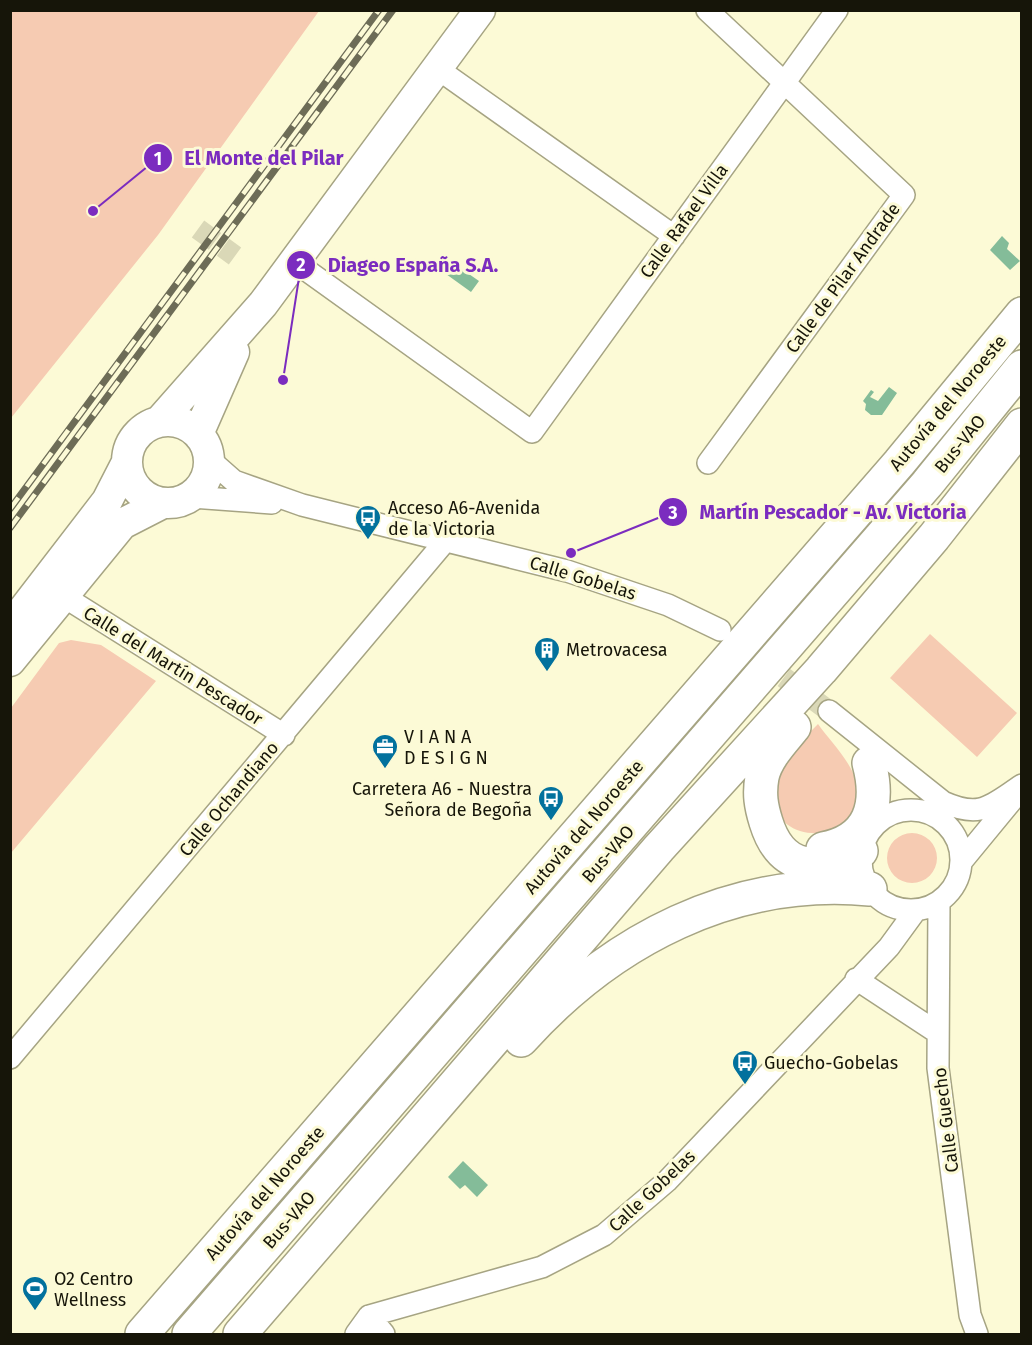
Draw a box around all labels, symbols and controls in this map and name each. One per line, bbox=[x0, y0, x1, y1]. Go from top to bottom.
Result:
callout: El Monte del Pilar bbox=[143, 139, 356, 177]
text: El Monte del Pilar bbox=[184, 146, 345, 170]
text: 1 bbox=[154, 148, 162, 170]
street label: Calle Rafael Villa bbox=[635, 160, 733, 282]
street label: Calle de Pilar Andrade bbox=[781, 199, 905, 357]
callout: Diageo España S.A. bbox=[286, 246, 511, 284]
text: Diageo España S.A. bbox=[328, 253, 499, 277]
text: 2 bbox=[296, 254, 306, 276]
street label: Autovía del Noroeste bbox=[885, 331, 1011, 475]
street label: Bus-VAO bbox=[930, 410, 990, 478]
callout: Martín Pescador - Av. Victoria bbox=[658, 493, 979, 531]
place label: Acceso A6-Avenida de la Victoria bbox=[388, 497, 540, 540]
text: Martín Pescador - Av. Victoria bbox=[699, 500, 967, 524]
text: 3 bbox=[667, 502, 678, 524]
bus stop icon: Acceso A6-Avenida de la Victoria bbox=[353, 503, 383, 541]
street label: Calle Gobelas bbox=[527, 551, 639, 605]
street label: Calle del Martín Pescador bbox=[79, 602, 267, 730]
building icon: Metrovacesa bbox=[532, 635, 562, 673]
place label: Metrovacesa bbox=[566, 639, 668, 661]
place label: V I A N A D E S I G N bbox=[404, 726, 488, 769]
office icon: V I A N A D E S I G N bbox=[370, 732, 400, 770]
street label: Calle Ochandiano bbox=[175, 737, 283, 861]
street label: Autovía del Noroeste bbox=[520, 755, 648, 899]
place label: Carretera A6 - Nuestra Señora de Begoña bbox=[352, 778, 532, 821]
bus stop icon: Carretera A6 - Nuestra Señora de Begoña bbox=[536, 784, 566, 822]
street label: Bus-VAO bbox=[577, 821, 639, 887]
bus stop icon: Guecho-Gobelas bbox=[730, 1048, 760, 1086]
place label: Guecho-Gobelas bbox=[764, 1052, 898, 1074]
street label: Calle Guecho bbox=[929, 1066, 963, 1174]
street label: Autovía del Noroeste bbox=[201, 1121, 329, 1265]
street label: Calle Gobelas bbox=[604, 1145, 700, 1237]
street label: Bus-VAO bbox=[258, 1187, 320, 1253]
place label: O2 Centro Wellness bbox=[54, 1268, 133, 1311]
sports icon: O2 Centro Wellness bbox=[20, 1274, 50, 1312]

